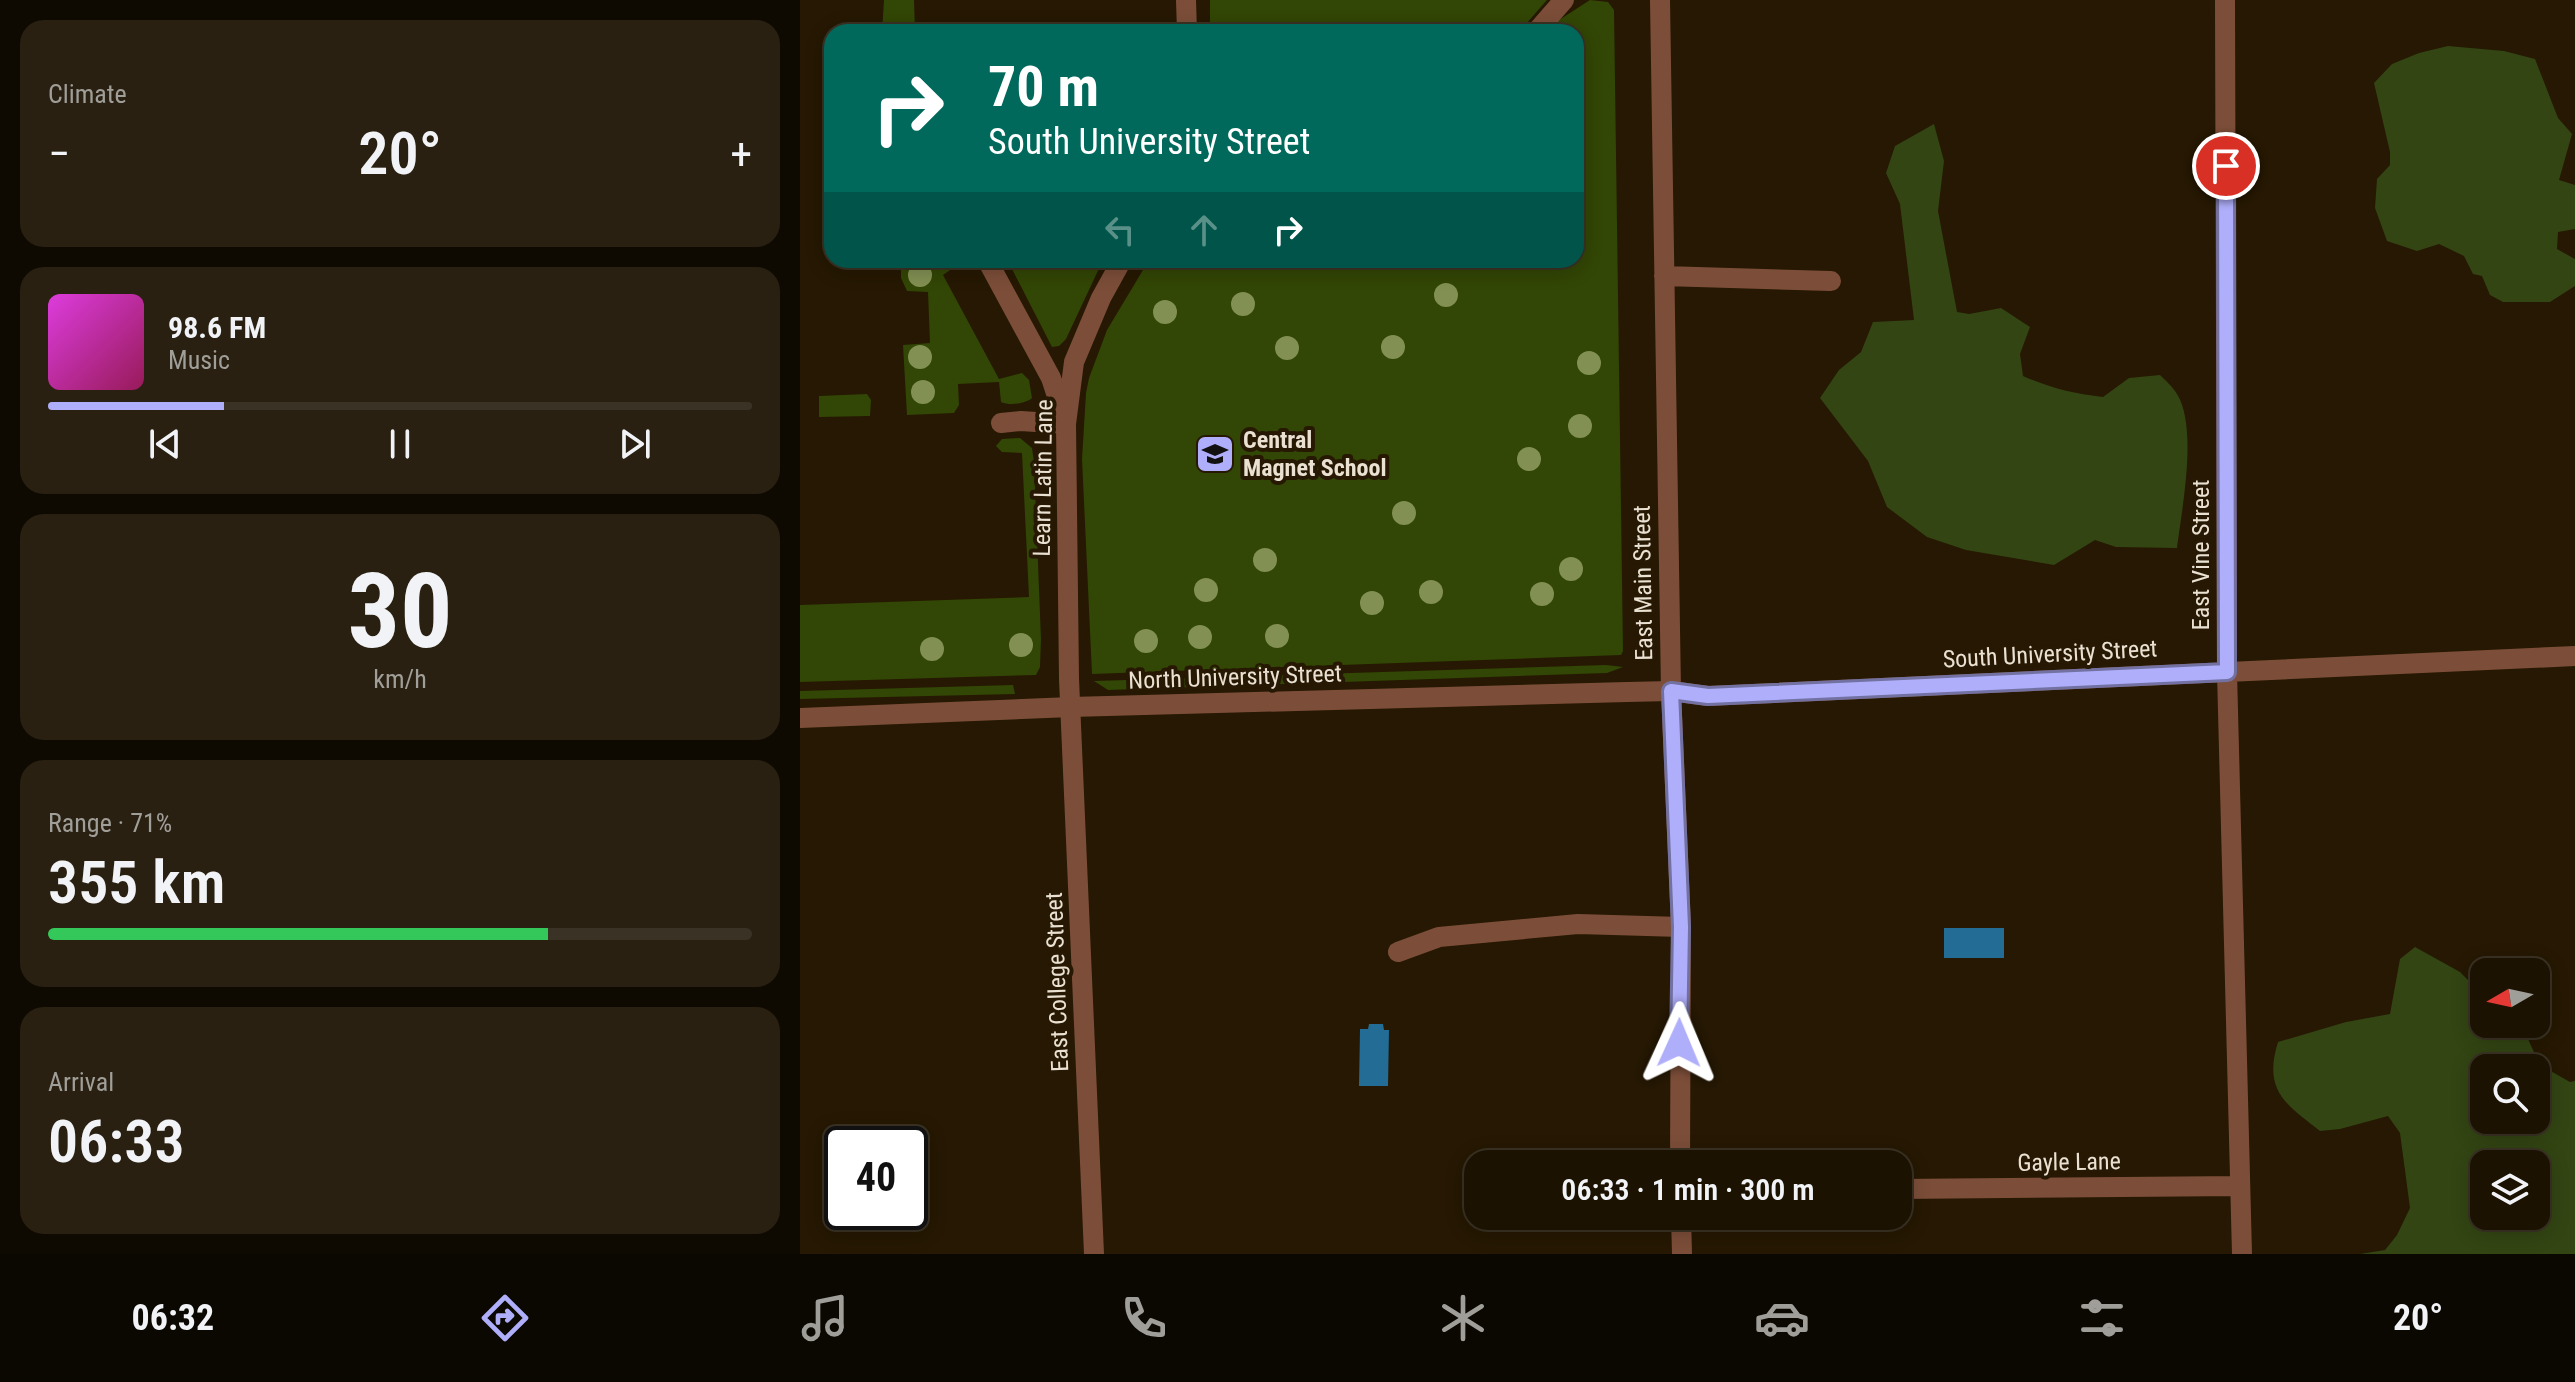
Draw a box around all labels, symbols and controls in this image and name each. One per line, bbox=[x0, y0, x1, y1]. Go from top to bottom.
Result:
text: 70 m bbox=[988, 54, 1099, 120]
icon: right bbox=[856, 56, 960, 160]
text: Climate bbox=[48, 79, 127, 109]
text: 20° bbox=[358, 118, 442, 189]
text: South University Street bbox=[988, 121, 1310, 163]
text: − bbox=[48, 128, 70, 180]
text: + bbox=[730, 128, 752, 180]
pin bbox=[2192, 132, 2260, 200]
icon: arrive bbox=[2204, 144, 2248, 188]
icon: left bbox=[1098, 208, 1142, 252]
icon: ahead bbox=[1182, 208, 1226, 252]
icon: right bbox=[1266, 208, 1310, 252]
text: 98.6 FM bbox=[168, 310, 266, 345]
text: Music bbox=[168, 345, 230, 375]
street label: Learn Latin Lane bbox=[1028, 399, 1058, 557]
icon: previous bbox=[143, 422, 187, 466]
icon: pause bbox=[378, 422, 422, 466]
icon: next bbox=[613, 422, 657, 466]
place label: Central Magnet School bbox=[1243, 426, 1387, 482]
school or university icon: Central Magnet School bbox=[1194, 433, 1236, 475]
street label: East Vine Street bbox=[2187, 480, 2215, 630]
street label: East Main Street bbox=[1628, 505, 1658, 661]
text: 30 bbox=[347, 551, 453, 672]
street label: South University Street bbox=[1942, 634, 2158, 674]
street label: North University Street bbox=[1128, 659, 1342, 695]
text: km/h bbox=[373, 664, 427, 694]
text: Range · 71% bbox=[48, 808, 172, 838]
text: 355 km bbox=[48, 847, 225, 918]
street label: East College Street bbox=[1040, 892, 1074, 1072]
north arrow bbox=[2470, 958, 2550, 1038]
map controls bbox=[2470, 958, 2550, 1230]
position arrow bbox=[1637, 1001, 1721, 1085]
button: search bbox=[2470, 1054, 2550, 1134]
text: Arrival bbox=[48, 1067, 114, 1097]
text: 06:33 bbox=[48, 1106, 185, 1177]
speed limit sign: 40 bbox=[824, 1126, 928, 1230]
street label: Gayle Lane bbox=[2017, 1147, 2121, 1177]
button: layers bbox=[2470, 1150, 2550, 1230]
text: 06:33 · 1 min · 300 m bbox=[1561, 1172, 1815, 1207]
icon: directions bbox=[477, 1290, 533, 1346]
icon: music bbox=[797, 1290, 853, 1346]
icon: phone bbox=[1116, 1290, 1172, 1346]
icon: climate bbox=[1435, 1290, 1491, 1346]
icon: car bbox=[1754, 1290, 1810, 1346]
icon: filters bbox=[2074, 1290, 2130, 1346]
text: 06:32 bbox=[132, 1297, 214, 1339]
text: 20° bbox=[2393, 1297, 2443, 1339]

